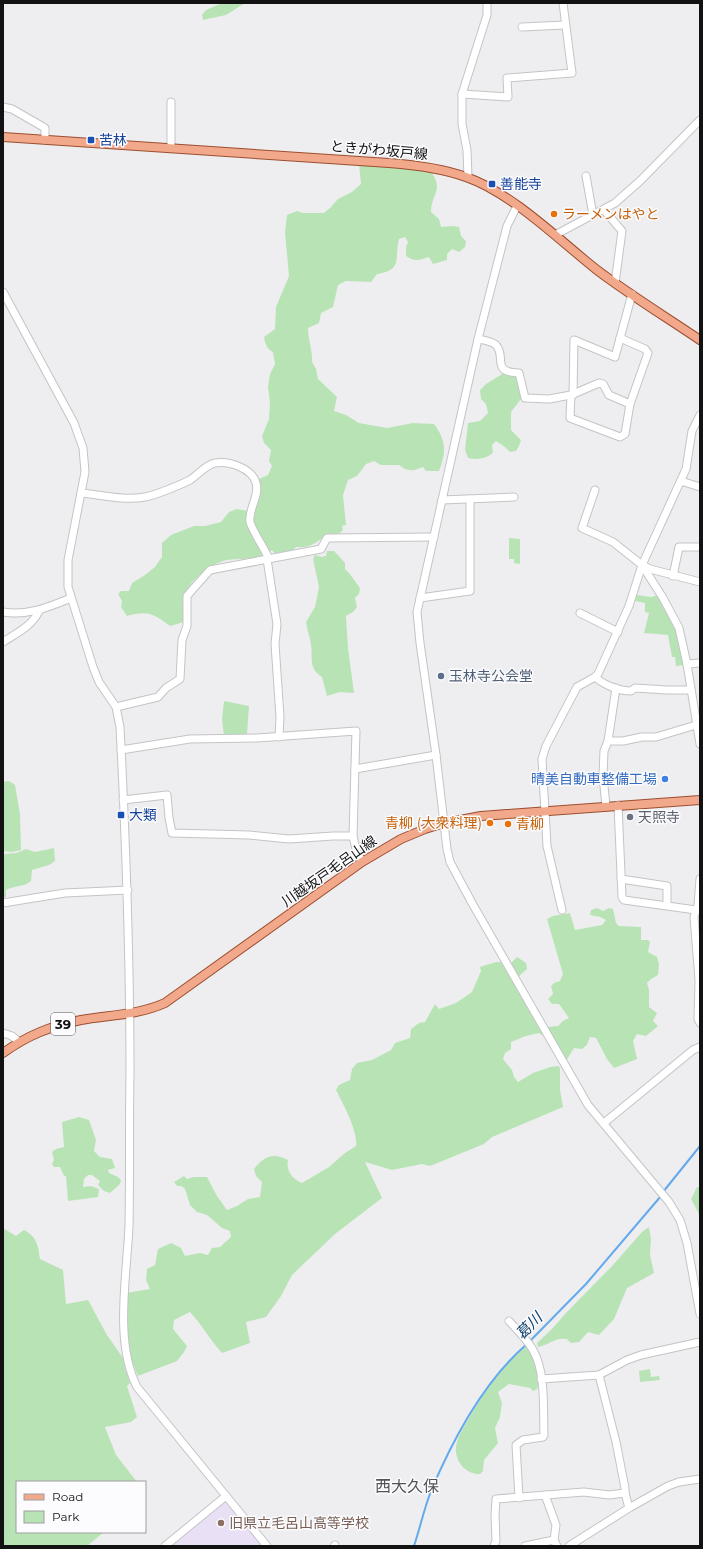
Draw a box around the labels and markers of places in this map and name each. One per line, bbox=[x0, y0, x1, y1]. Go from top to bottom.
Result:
place label: 苦林 bbox=[99, 131, 127, 149]
marker: 苦林 bbox=[86, 135, 96, 145]
place label: 善能寺 bbox=[500, 175, 542, 193]
marker: 善能寺 bbox=[487, 179, 497, 189]
place label: ラーメンはやと bbox=[562, 205, 659, 223]
marker: ラーメンはやと bbox=[549, 209, 559, 219]
place label: 玉林寺公会堂 bbox=[449, 667, 533, 685]
marker: 玉林寺公会堂 bbox=[436, 671, 446, 681]
place label: 晴美自動車整備工場 bbox=[531, 770, 657, 788]
marker: 晴美自動車整備工場 bbox=[660, 774, 670, 784]
place label: 大類 bbox=[129, 806, 157, 824]
place label: 天照寺 bbox=[638, 808, 680, 826]
marker: 大類 bbox=[116, 810, 126, 820]
marker: 天照寺 bbox=[625, 812, 635, 822]
place label: 青柳 (大衆料理) bbox=[385, 814, 482, 832]
place label: 青柳 bbox=[516, 815, 544, 833]
marker: 青柳 (大衆料理) bbox=[485, 818, 495, 828]
marker: 青柳 bbox=[503, 819, 513, 829]
place label: 旧県立毛呂山高等学校 bbox=[229, 1514, 369, 1532]
marker: 旧県立毛呂山高等学校 bbox=[216, 1518, 226, 1528]

